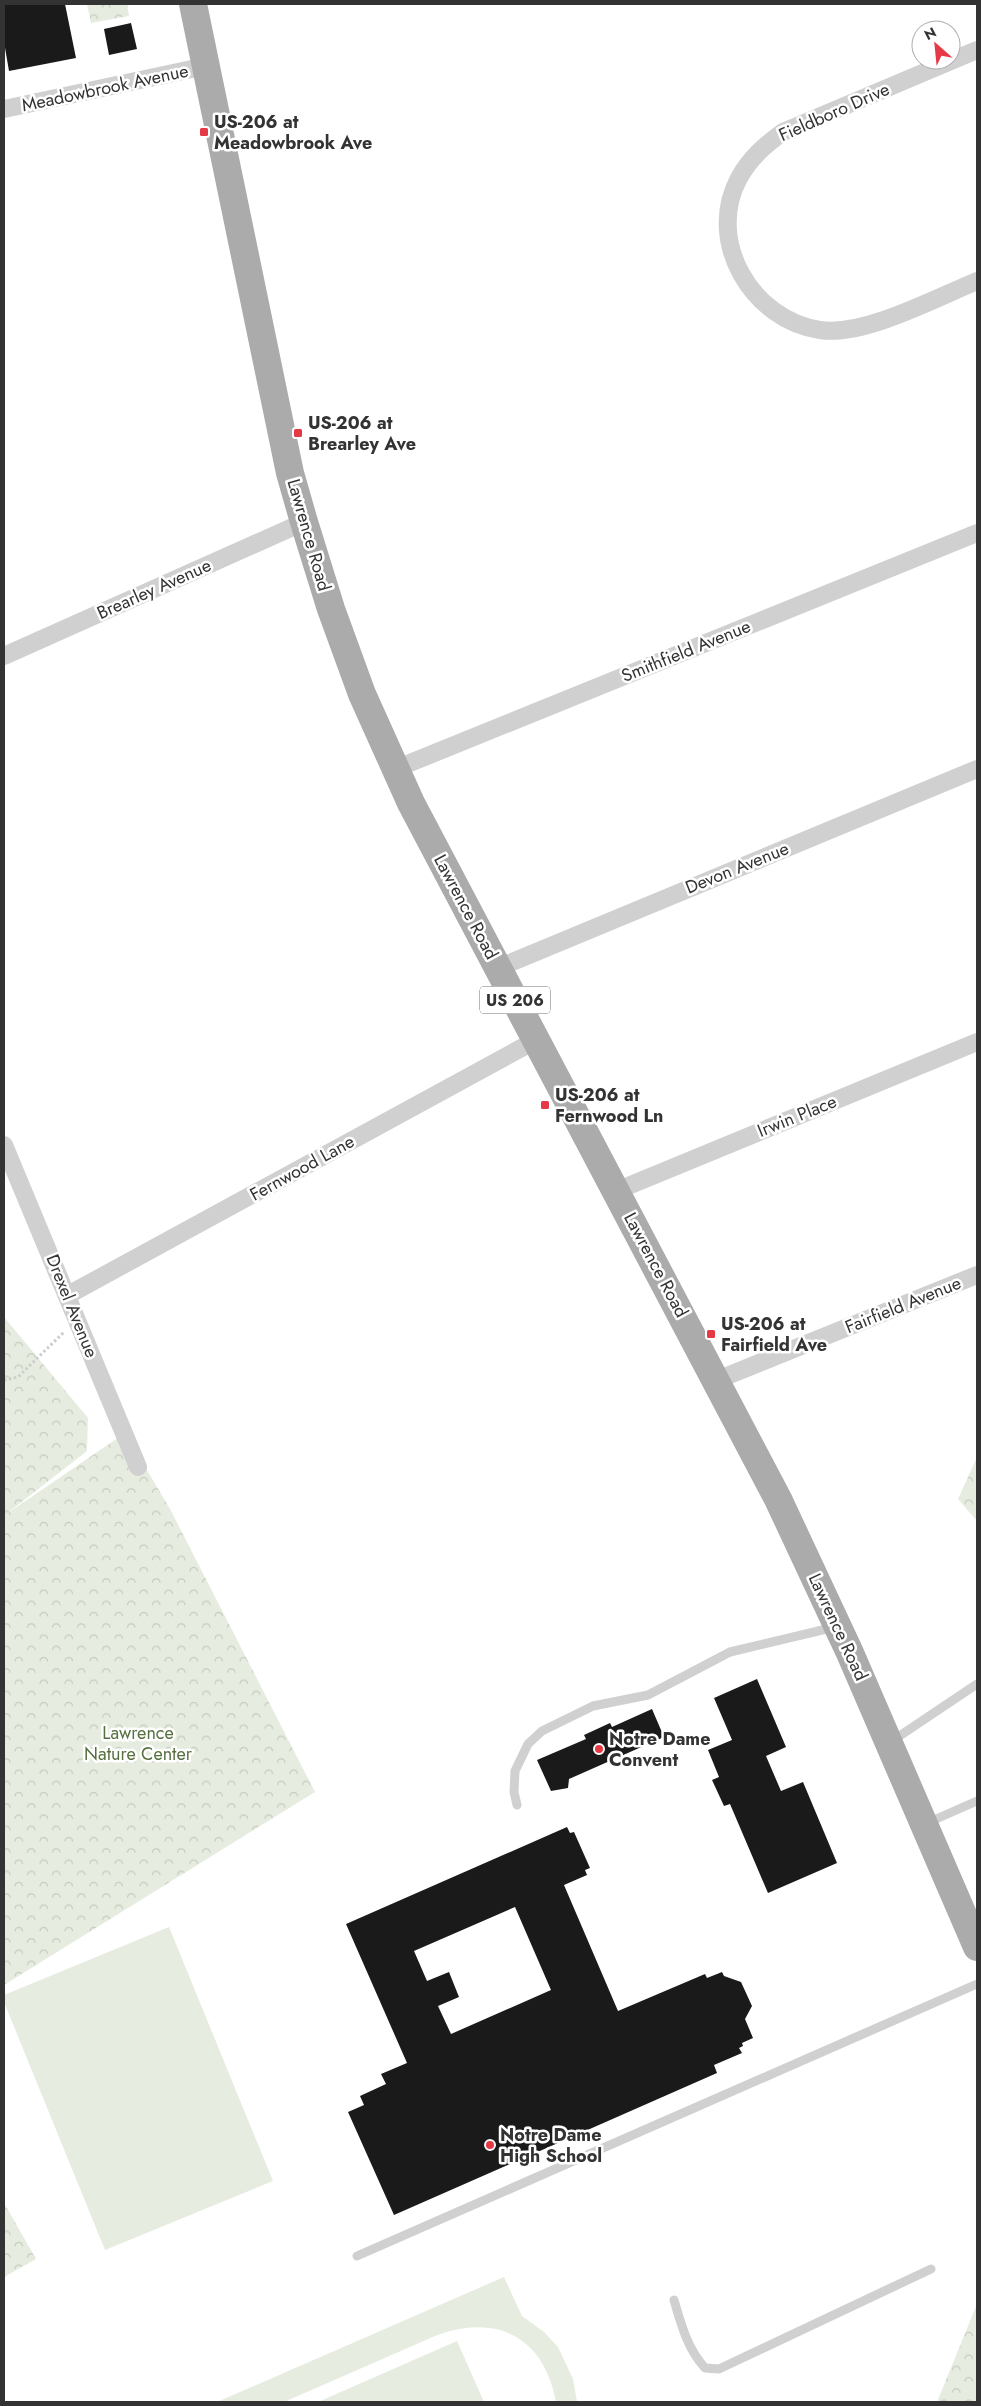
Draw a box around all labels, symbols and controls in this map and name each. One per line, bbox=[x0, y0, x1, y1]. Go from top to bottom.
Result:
north arrow bbox=[911, 20, 961, 70]
text: N bbox=[921, 22, 940, 45]
street label: Meadowbrook Avenue bbox=[19, 58, 191, 118]
street label: Fieldboro Drive bbox=[775, 76, 893, 148]
place label: US-206 at Meadowbrook Ave bbox=[214, 109, 372, 156]
marker: US-206 at Meadowbrook Ave bbox=[198, 126, 210, 138]
place label: US-206 at Brearley Ave bbox=[308, 410, 416, 457]
marker: US-206 at Brearley Ave bbox=[292, 427, 304, 439]
street label: Lawrence Road bbox=[281, 476, 337, 594]
street label: Brearley Avenue bbox=[93, 552, 215, 626]
street label: Smithfield Avenue bbox=[617, 613, 755, 689]
street label: Devon Avenue bbox=[681, 835, 793, 901]
street label: Lawrence Road bbox=[427, 850, 505, 964]
road number: US 206 bbox=[480, 986, 550, 1014]
place label: US-206 at Fernwood Ln bbox=[555, 1082, 663, 1129]
street label: Irwin Place bbox=[753, 1088, 841, 1144]
marker: US-206 at Fernwood Ln bbox=[539, 1099, 551, 1111]
street label: Fernwood Lane bbox=[245, 1129, 359, 1207]
street label: Lawrence Road bbox=[617, 1208, 695, 1322]
street label: Drexel Avenue bbox=[39, 1250, 105, 1362]
street label: Fairfield Avenue bbox=[841, 1270, 965, 1340]
place label: US-206 at Fairfield Ave bbox=[721, 1311, 827, 1358]
marker: US-206 at Fairfield Ave bbox=[705, 1328, 717, 1340]
street label: Lawrence Road bbox=[802, 1569, 874, 1685]
park label: Lawrence Nature Center bbox=[84, 1720, 193, 1767]
place label: Notre Dame Convent bbox=[609, 1726, 710, 1773]
marker: Notre Dame Convent bbox=[593, 1743, 605, 1755]
place label: Notre Dame High School bbox=[500, 2122, 602, 2169]
marker: Notre Dame High School bbox=[484, 2139, 496, 2151]

